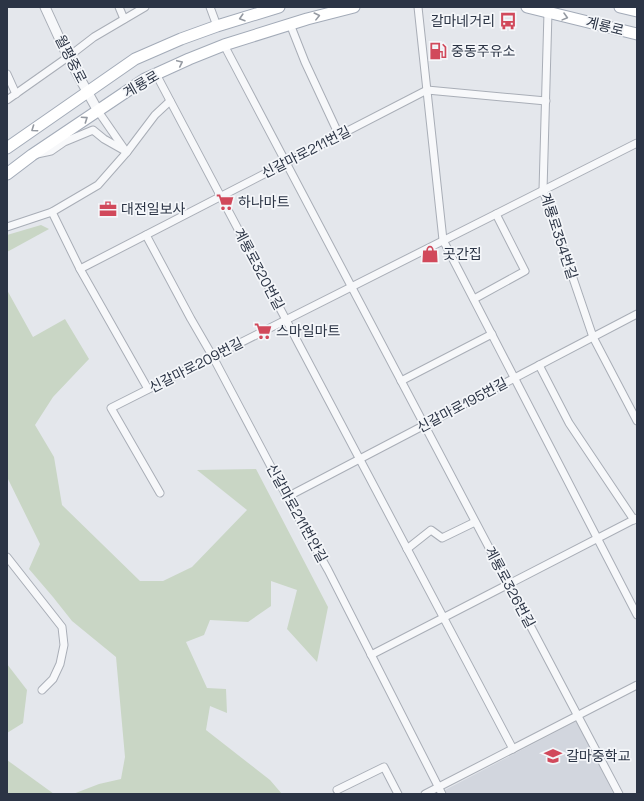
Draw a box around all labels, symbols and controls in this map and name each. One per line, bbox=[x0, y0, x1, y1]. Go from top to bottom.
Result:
bus stop icon: 갈마네거리 bbox=[498, 11, 518, 31]
place label: 갈마네거리 bbox=[431, 12, 495, 30]
one-way arrow bbox=[561, 12, 568, 20]
one-way arrow bbox=[239, 13, 246, 22]
one-way arrow bbox=[313, 13, 320, 21]
street label: 계룡로 bbox=[584, 13, 626, 39]
street label: 월평중로 bbox=[51, 32, 91, 86]
fuel station icon: 중동주유소 bbox=[428, 41, 448, 61]
place label: 중동주유소 bbox=[451, 42, 516, 60]
one-way arrow bbox=[176, 60, 184, 67]
street label: 계룡로 bbox=[120, 66, 162, 101]
one-way arrow bbox=[81, 117, 88, 124]
street label: 신갈마로211번길 bbox=[259, 122, 353, 182]
one-way arrow bbox=[31, 124, 38, 131]
street label: 계룡로354번길 bbox=[537, 190, 581, 282]
supermarket icon: 하나마트 bbox=[215, 192, 235, 212]
place label: 하나마트 bbox=[238, 193, 290, 211]
office icon: 대전일보사 bbox=[98, 199, 118, 219]
place label: 대전일보사 bbox=[121, 200, 186, 218]
street label: 계룡로320번길 bbox=[230, 225, 288, 313]
shop icon: 곳간집 bbox=[420, 244, 440, 264]
place label: 곳간집 bbox=[443, 245, 482, 263]
supermarket icon: 스마일마트 bbox=[253, 321, 273, 341]
place label: 스마일마트 bbox=[276, 322, 341, 340]
street label: 신갈마로209번길 bbox=[146, 334, 246, 396]
street label: 신갈마로195번길 bbox=[414, 374, 510, 436]
street label: 신갈마로211번안길 bbox=[262, 460, 332, 566]
street label: 계룡로326번길 bbox=[481, 543, 539, 631]
school or university icon: 갈마중학교 bbox=[543, 746, 563, 766]
place label: 갈마중학교 bbox=[566, 747, 631, 765]

